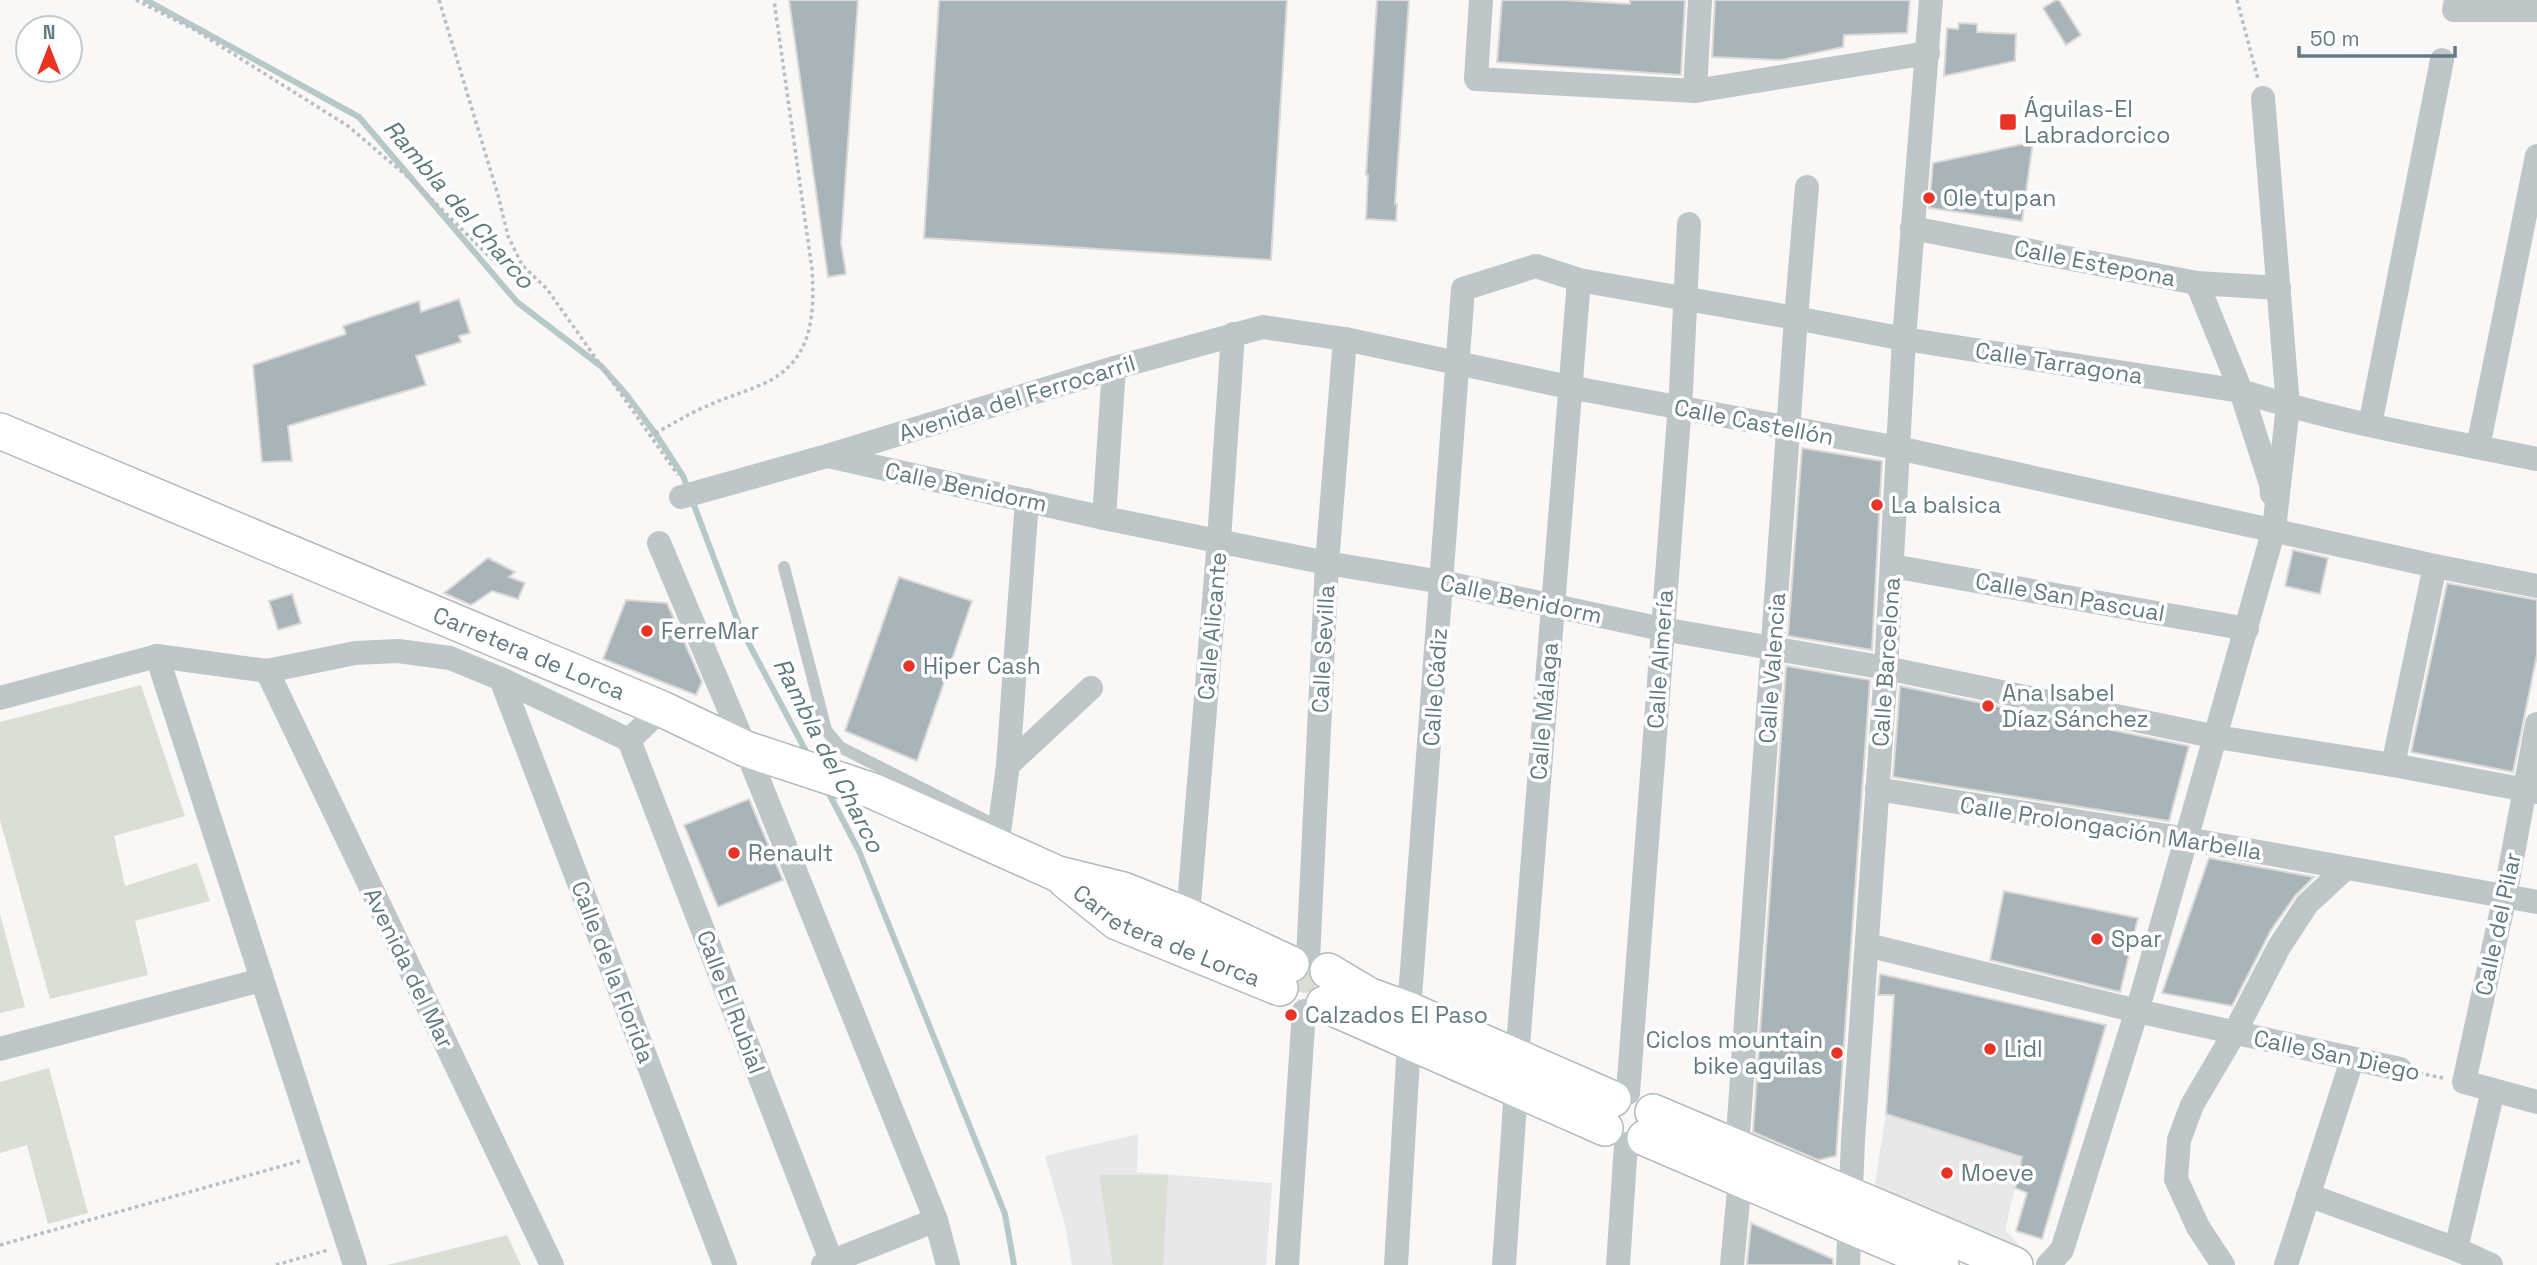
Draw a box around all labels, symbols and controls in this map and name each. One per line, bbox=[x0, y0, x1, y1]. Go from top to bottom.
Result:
north arrow bbox=[14, 14, 84, 84]
scale bar bbox=[2299, 14, 2455, 58]
text: N bbox=[43, 20, 55, 45]
text: 50 m bbox=[2310, 25, 2360, 52]
place label: Águilas-El Labradorcico bbox=[2024, 94, 2170, 150]
marker: Águilas-El Labradorcico bbox=[1998, 112, 2018, 132]
water label: Rambla del Charco bbox=[377, 113, 542, 296]
place label: Ole tu pan bbox=[1943, 183, 2056, 213]
marker: Ole tu pan bbox=[1921, 190, 1937, 206]
street label: Calle Estepona bbox=[2012, 233, 2178, 293]
street label: Calle Tarragona bbox=[1973, 335, 2145, 391]
street label: Avenida del Ferrocarril bbox=[895, 348, 1139, 448]
street label: Calle Castellón bbox=[1672, 392, 1836, 452]
street label: Calle Benidorm bbox=[882, 455, 1050, 519]
place label: La balsica bbox=[1891, 490, 2001, 520]
marker: La balsica bbox=[1869, 497, 1885, 513]
street label: Calle Alicante bbox=[1191, 551, 1233, 701]
street label: Calle San Pascual bbox=[1973, 566, 2167, 628]
street label: Calle Benidorm bbox=[1437, 567, 1605, 631]
street label: Calle Barcelona bbox=[1865, 576, 1907, 748]
street label: Calle Sevilla bbox=[1305, 584, 1341, 714]
street label: Calle Almería bbox=[1640, 588, 1680, 730]
street label: Calle Valencia bbox=[1752, 592, 1792, 744]
street label: Carretera de Lorca bbox=[429, 600, 630, 707]
place label: FerreMar bbox=[661, 616, 759, 646]
marker: FerreMar bbox=[639, 623, 655, 639]
street label: Calle Cádiz bbox=[1416, 627, 1454, 747]
street label: Calle Málaga bbox=[1523, 641, 1565, 781]
place label: Hiper Cash bbox=[923, 651, 1041, 681]
water label: Rambla del Charco bbox=[767, 652, 892, 859]
marker: Hiper Cash bbox=[901, 658, 917, 674]
place label: Ana Isabel Díaz Sánchez bbox=[2002, 678, 2148, 734]
marker: Ana Isabel Díaz Sánchez bbox=[1980, 698, 1996, 714]
street label: Calle Prolongación Marbella bbox=[1958, 789, 2264, 867]
place label: Renault bbox=[748, 838, 833, 868]
marker: Renault bbox=[726, 845, 742, 861]
street label: Calle del Pilar bbox=[2468, 850, 2528, 998]
street label: Calle de la Florida bbox=[565, 877, 661, 1067]
street label: Carretera de Lorca bbox=[1067, 878, 1265, 993]
street label: Avenida del Mar bbox=[357, 883, 461, 1053]
place label: Spar bbox=[2111, 924, 2162, 954]
street label: Calle El Rubial bbox=[690, 926, 772, 1078]
marker: Spar bbox=[2089, 931, 2105, 947]
place label: Calzados El Paso bbox=[1305, 1000, 1488, 1030]
marker: Calzados El Paso bbox=[1283, 1007, 1299, 1023]
street label: Calle San Diego bbox=[2251, 1023, 2423, 1087]
place label: Ciclos mountain bike aguilas bbox=[1646, 1025, 1823, 1081]
place label: Lidl bbox=[2004, 1034, 2043, 1064]
marker: Lidl bbox=[1982, 1041, 1998, 1057]
marker: Ciclos mountain bike aguilas bbox=[1829, 1045, 1845, 1061]
place label: Moeve bbox=[1961, 1158, 2034, 1188]
marker: Moeve bbox=[1939, 1165, 1955, 1181]

